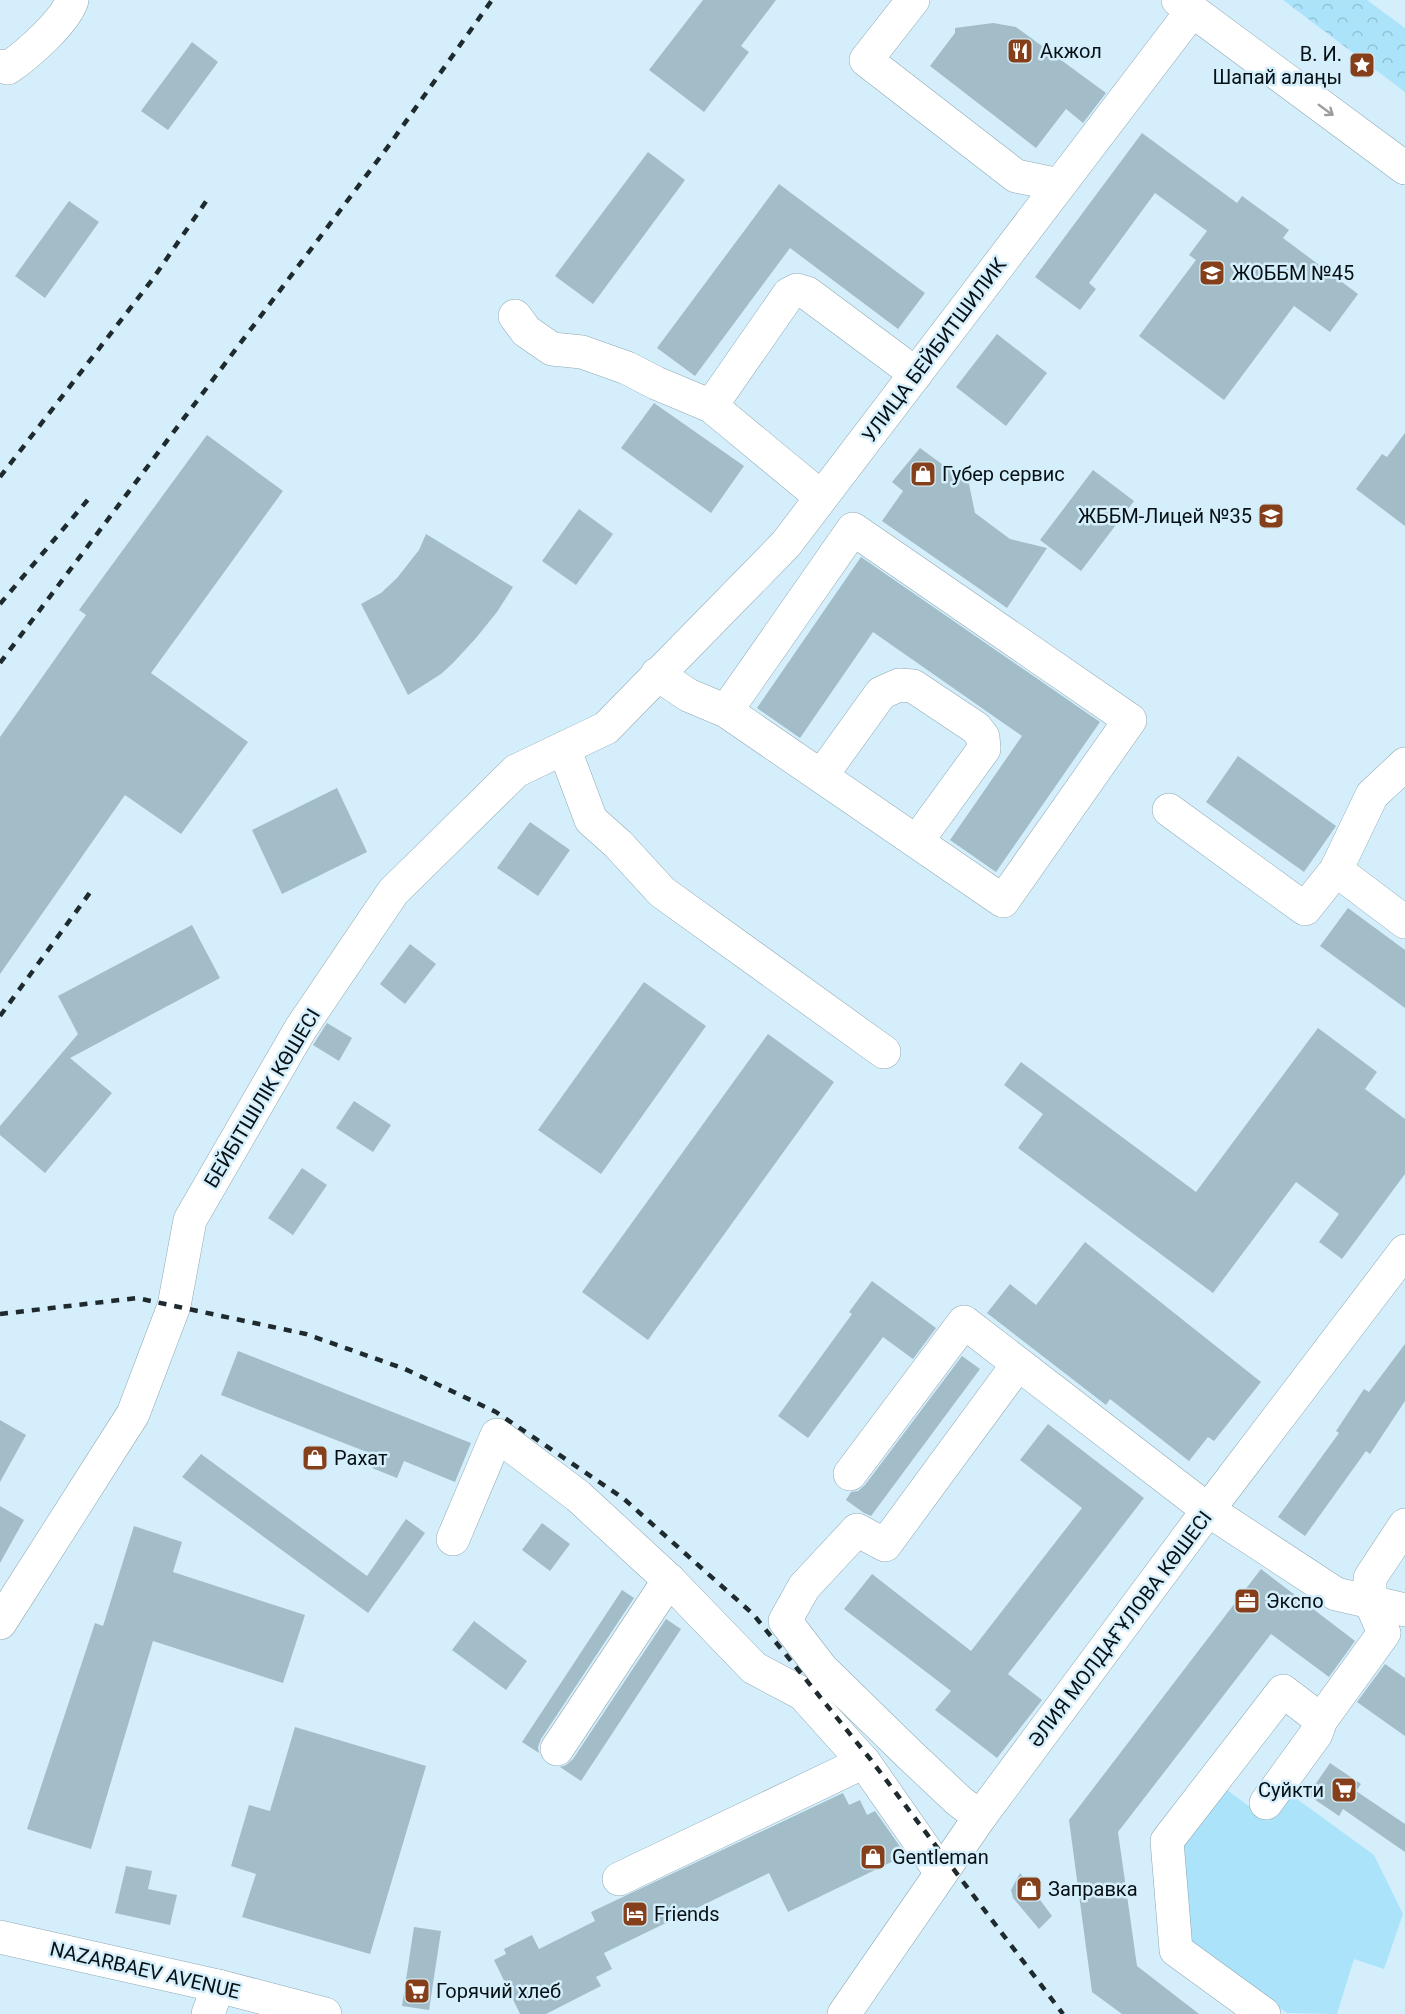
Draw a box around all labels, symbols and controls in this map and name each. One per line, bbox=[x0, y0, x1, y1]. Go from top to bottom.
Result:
restaurant icon: Акжол bbox=[1005, 36, 1035, 66]
place label: Акжол bbox=[1040, 39, 1102, 63]
place label: В. И. Шапай алаңы bbox=[1212, 42, 1342, 89]
place icon: В. И. Шапай алаңы bbox=[1347, 50, 1377, 80]
one-way arrow bbox=[1317, 103, 1333, 116]
street label: УЛИЦА БЕЙБИТШИЛИК bbox=[857, 253, 1011, 447]
school or university icon: ЖОББМ №45 bbox=[1197, 258, 1227, 288]
place label: ЖОББМ №45 bbox=[1232, 261, 1354, 285]
shop icon: Губер сервис bbox=[908, 459, 938, 489]
place label: Губер сервис bbox=[942, 462, 1065, 486]
school or university icon: ЖББМ-Лицей №35 bbox=[1256, 501, 1286, 531]
place label: ЖББМ-Лицей №35 bbox=[1078, 504, 1252, 528]
street label: БЕЙБІТШІЛІК КӨШЕСІ bbox=[199, 1004, 325, 1192]
shop icon: Рахат bbox=[300, 1443, 330, 1473]
place label: Рахат bbox=[334, 1446, 388, 1470]
street label: ӘЛИЯ МОЛДАҒҰЛОВА КӨШЕСІ bbox=[1023, 1506, 1217, 1752]
office icon: Экспо bbox=[1232, 1586, 1262, 1616]
place label: Экспо bbox=[1266, 1589, 1324, 1613]
supermarket icon: Суйкти bbox=[1329, 1775, 1359, 1805]
place label: Суйкти bbox=[1258, 1778, 1324, 1802]
shop icon: Gentleman bbox=[858, 1842, 888, 1872]
place label: Gentleman bbox=[892, 1845, 989, 1869]
shop icon: Заправка bbox=[1014, 1874, 1044, 1904]
place label: Заправка bbox=[1048, 1877, 1138, 1901]
hotel icon: Friends bbox=[620, 1899, 650, 1929]
place label: Friends bbox=[654, 1902, 720, 1926]
street label: NAZARBAEV AVENUE bbox=[48, 1936, 242, 2004]
supermarket icon: Горячий хлеб bbox=[402, 1976, 432, 2006]
place label: Горячий хлеб bbox=[436, 1979, 561, 2003]

